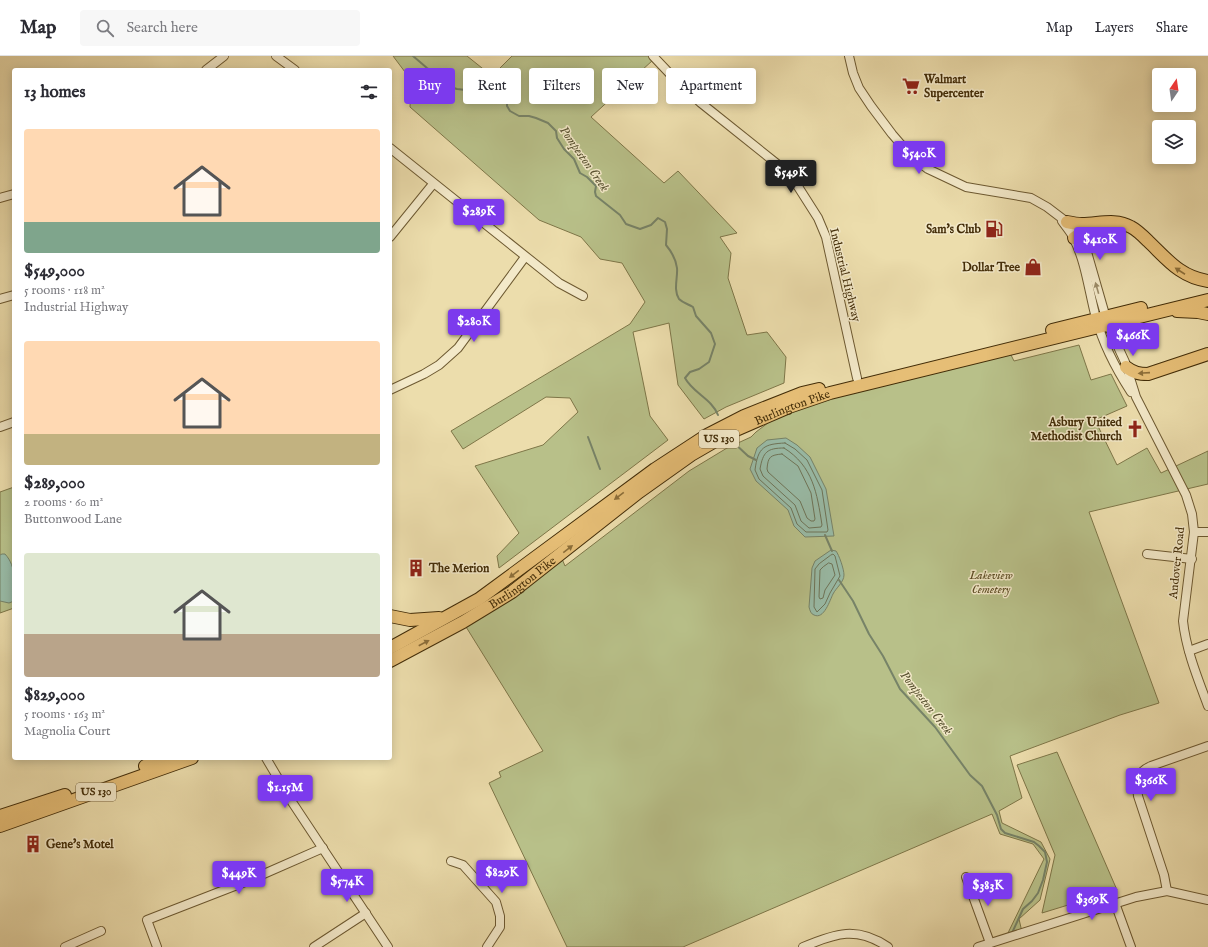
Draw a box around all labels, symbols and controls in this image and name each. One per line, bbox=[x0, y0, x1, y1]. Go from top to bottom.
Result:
search box bbox=[80, 10, 360, 46]
text: Map bbox=[20, 16, 56, 40]
icon: search bbox=[94, 17, 116, 39]
text: Search here bbox=[126, 18, 198, 37]
text: Map bbox=[1046, 19, 1073, 37]
text: Layers bbox=[1095, 19, 1134, 37]
text: Share bbox=[1156, 19, 1188, 37]
chip: Buy bbox=[404, 68, 455, 104]
chip: Rent bbox=[463, 68, 521, 104]
chip: Filters bbox=[529, 68, 594, 104]
chip: New bbox=[602, 68, 658, 104]
chip: Apartment bbox=[666, 68, 756, 104]
north arrow bbox=[1152, 68, 1196, 112]
map controls bbox=[1152, 68, 1196, 164]
place label: Walmart Supercenter bbox=[923, 72, 984, 102]
supermarket icon: Walmart Supercenter bbox=[901, 76, 921, 96]
icon: filters bbox=[358, 81, 380, 103]
text: 13 homes bbox=[24, 82, 85, 103]
button: layers bbox=[1152, 120, 1196, 164]
water label: Pompeston Creek bbox=[555, 123, 613, 196]
pin: $540K bbox=[891, 141, 947, 175]
text: $540K bbox=[902, 145, 936, 162]
icon: home bbox=[166, 155, 238, 227]
pin: $549K bbox=[763, 160, 819, 194]
text: $549K bbox=[774, 164, 808, 181]
pin: $289K bbox=[451, 199, 507, 233]
text: $289K bbox=[462, 203, 496, 220]
fuel station icon: Sam's Club bbox=[984, 219, 1004, 239]
place label: Sam's Club bbox=[926, 222, 982, 237]
street label: Industrial Highway bbox=[826, 226, 864, 324]
pin: $410K bbox=[1072, 227, 1128, 261]
text: $410K bbox=[1083, 231, 1117, 248]
shop icon: Dollar Tree bbox=[1023, 257, 1043, 277]
place label: Dollar Tree bbox=[962, 260, 1020, 275]
text: $549,000 bbox=[24, 261, 85, 282]
one-way arrow bbox=[1175, 267, 1186, 275]
text: 5 rooms · 118 m² bbox=[24, 282, 105, 299]
one-way arrow bbox=[1094, 282, 1100, 294]
text: Industrial Highway bbox=[24, 299, 128, 316]
pin: $280K bbox=[446, 309, 502, 343]
text: $280K bbox=[457, 313, 491, 330]
pin: $466K bbox=[1105, 323, 1161, 357]
text: $466K bbox=[1116, 327, 1150, 344]
icon: home bbox=[166, 367, 238, 439]
one-way arrow bbox=[1138, 370, 1150, 377]
street label: Burlington Pike bbox=[752, 386, 832, 429]
place label: Asbury United Methodist Church bbox=[1031, 415, 1123, 444]
church icon: Asbury United Methodist Church bbox=[1125, 419, 1145, 439]
road number: US 130 bbox=[699, 430, 739, 448]
text: $289,000 bbox=[24, 473, 85, 494]
one-way arrow bbox=[613, 492, 624, 501]
text: 2 rooms · 60 m² bbox=[24, 494, 103, 511]
text: Buttonwood Lane bbox=[24, 511, 122, 528]
street label: Andover Road bbox=[1166, 526, 1188, 601]
one-way arrow bbox=[562, 544, 573, 553]
street label: Burlington Pike bbox=[486, 553, 559, 612]
building icon: The Merion bbox=[406, 558, 426, 578]
place label: The Merion bbox=[428, 561, 490, 576]
park label: Lakeview Cemetery bbox=[968, 568, 1014, 597]
one-way arrow bbox=[509, 570, 520, 578]
icon: home bbox=[166, 579, 238, 651]
one-way arrow bbox=[419, 639, 430, 646]
water label: Pompeston Creek bbox=[896, 668, 957, 739]
text: $829,000 bbox=[24, 685, 85, 706]
text: 5 rooms · 163 m² bbox=[24, 706, 105, 723]
text: Magnolia Court bbox=[24, 723, 111, 740]
pin: $366K bbox=[1123, 768, 1179, 802]
text: $366K bbox=[1135, 772, 1167, 789]
pin: $1.15M bbox=[252, 775, 318, 809]
text: $1.15M bbox=[267, 779, 303, 796]
road number: US 130 bbox=[76, 783, 116, 801]
building icon: Gene's Motel bbox=[23, 834, 43, 854]
place label: Gene's Motel bbox=[46, 837, 114, 852]
pin: $829K bbox=[474, 860, 530, 894]
pin: $449K bbox=[211, 861, 267, 895]
text: $829K bbox=[485, 864, 519, 881]
text: $449K bbox=[221, 865, 257, 882]
pin: $574K bbox=[319, 869, 375, 903]
text: $574K bbox=[330, 873, 364, 890]
pin: $383K bbox=[960, 873, 1016, 907]
text: $383K bbox=[972, 877, 1004, 894]
pin: $369K bbox=[1064, 887, 1120, 921]
text: $369K bbox=[1076, 891, 1108, 908]

